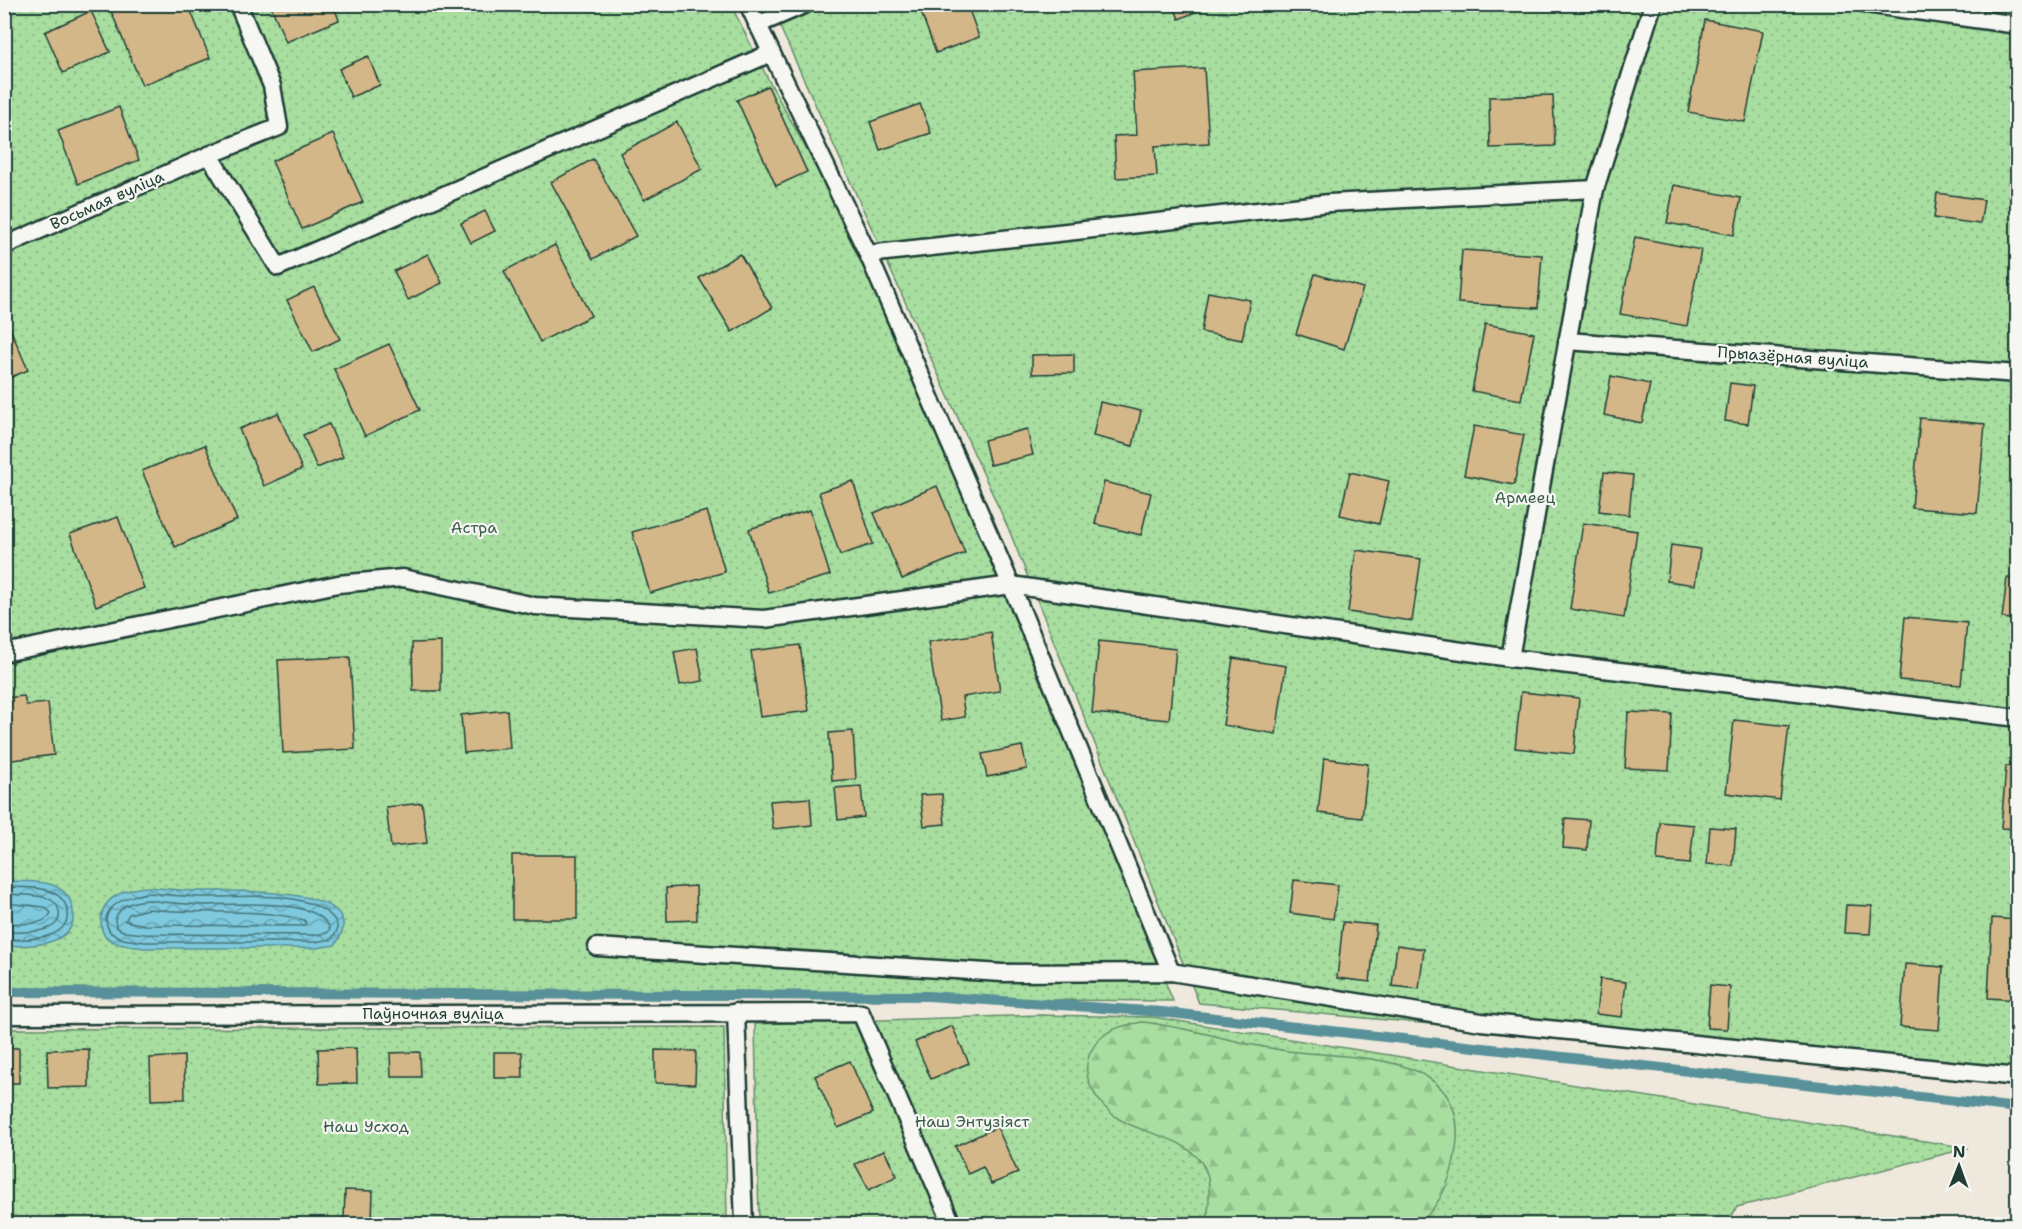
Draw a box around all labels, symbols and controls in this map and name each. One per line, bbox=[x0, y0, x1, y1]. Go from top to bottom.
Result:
street label: Восьмая вуліца bbox=[47, 166, 167, 234]
street label: Прыазёрная вуліца bbox=[1717, 341, 1869, 373]
park label: Армеец bbox=[1495, 487, 1555, 508]
park label: Астра bbox=[451, 517, 497, 538]
street label: Паўночная вуліца bbox=[362, 1003, 504, 1024]
park label: Наш Энтузіяст bbox=[915, 1111, 1030, 1132]
park label: Наш Усход bbox=[323, 1116, 409, 1137]
north arrow bbox=[1929, 1136, 1989, 1196]
text: N bbox=[1953, 1141, 1966, 1162]

